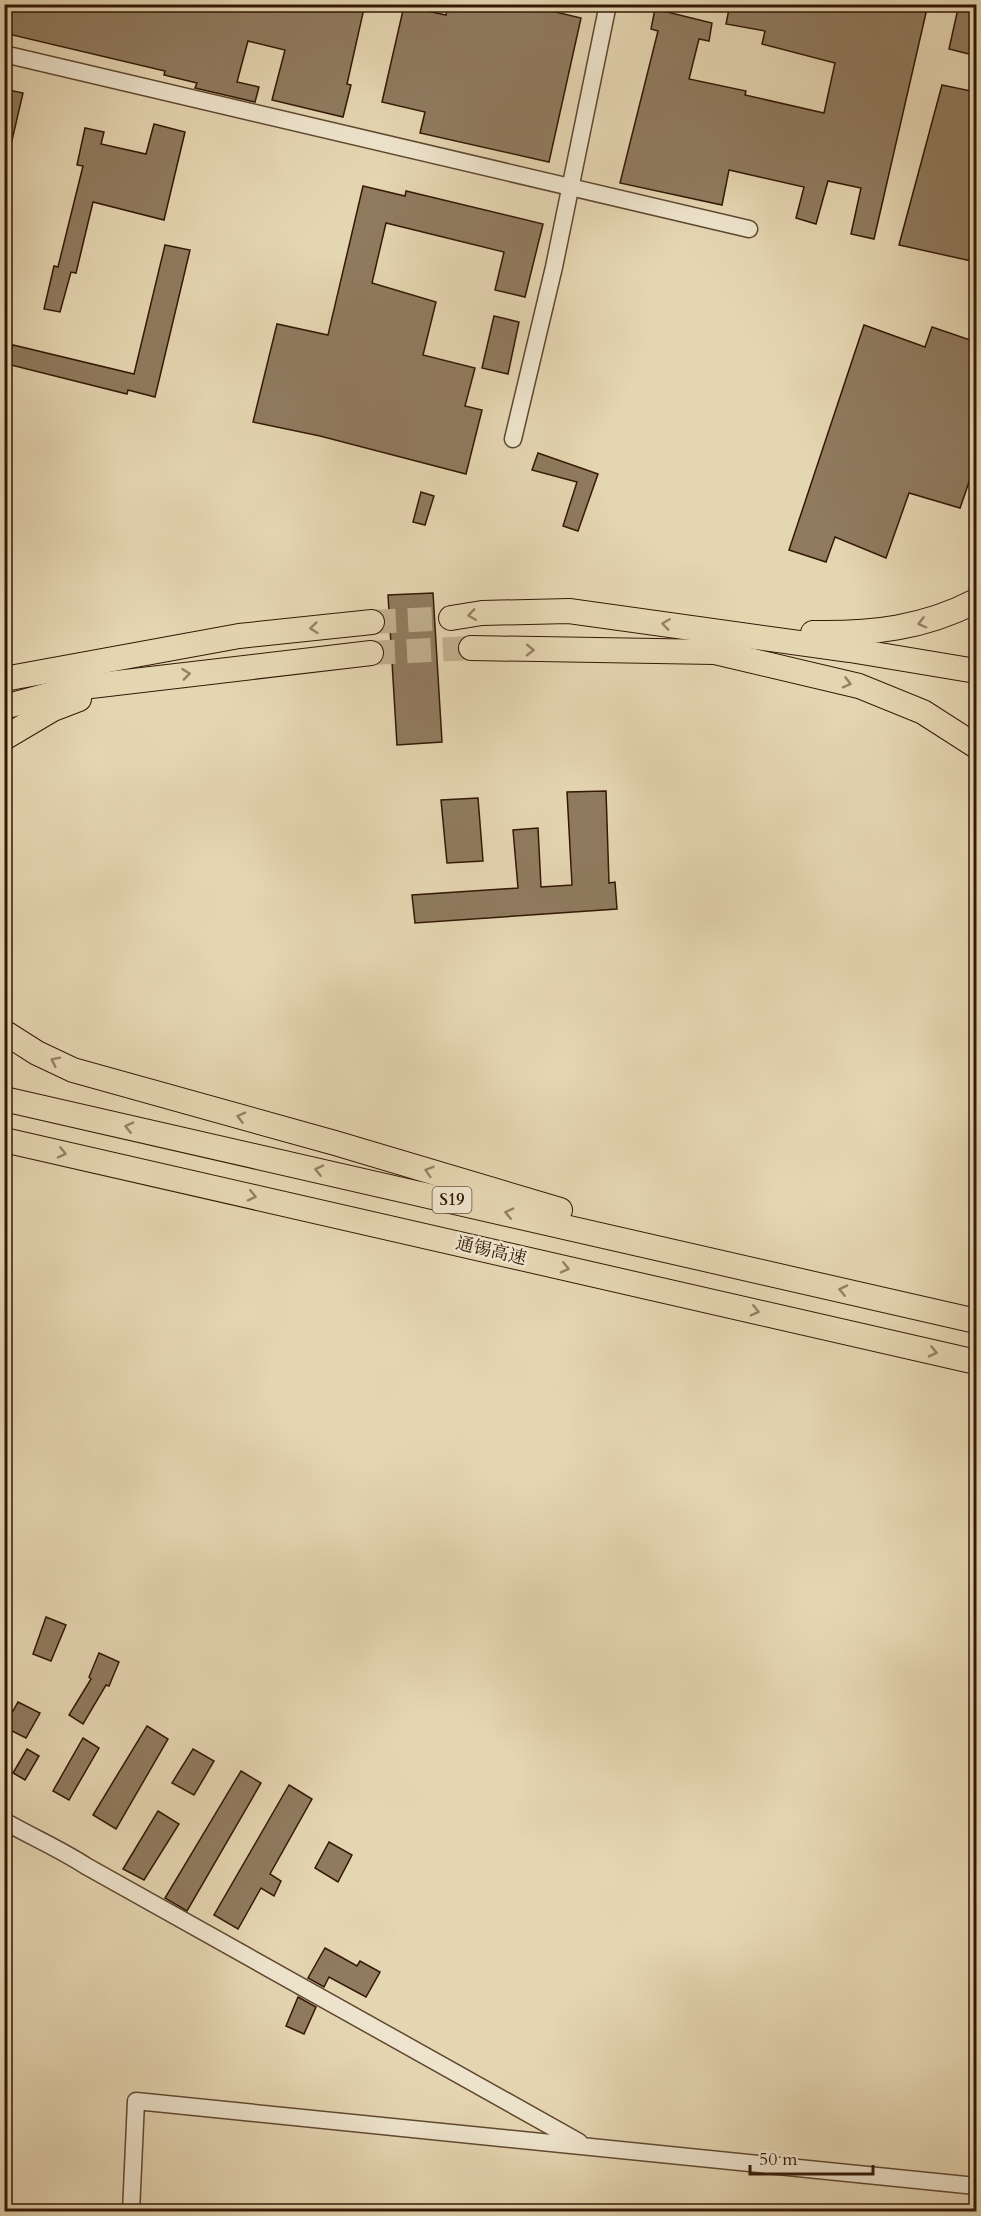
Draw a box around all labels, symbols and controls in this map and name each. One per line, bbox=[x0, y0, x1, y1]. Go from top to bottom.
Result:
one-way arrow bbox=[468, 608, 477, 620]
one-way arrow bbox=[918, 615, 928, 628]
one-way arrow bbox=[662, 619, 671, 631]
one-way arrow bbox=[309, 621, 318, 634]
one-way arrow bbox=[525, 643, 534, 656]
one-way arrow bbox=[181, 668, 190, 680]
one-way arrow bbox=[841, 676, 852, 688]
one-way arrow bbox=[50, 1057, 61, 1069]
one-way arrow bbox=[237, 1112, 247, 1125]
one-way arrow bbox=[124, 1121, 134, 1134]
one-way arrow bbox=[56, 1146, 66, 1159]
one-way arrow bbox=[315, 1164, 325, 1177]
one-way arrow bbox=[424, 1166, 435, 1178]
road number: S19 bbox=[432, 1187, 472, 1213]
one-way arrow bbox=[247, 1189, 257, 1202]
one-way arrow bbox=[505, 1208, 515, 1221]
street label: 通锡高速 bbox=[453, 1231, 529, 1271]
one-way arrow bbox=[559, 1260, 569, 1273]
one-way arrow bbox=[838, 1284, 848, 1297]
one-way arrow bbox=[749, 1304, 759, 1317]
one-way arrow bbox=[928, 1345, 938, 1358]
scale bar bbox=[750, 2138, 873, 2176]
text: 50 m bbox=[759, 2147, 798, 2172]

